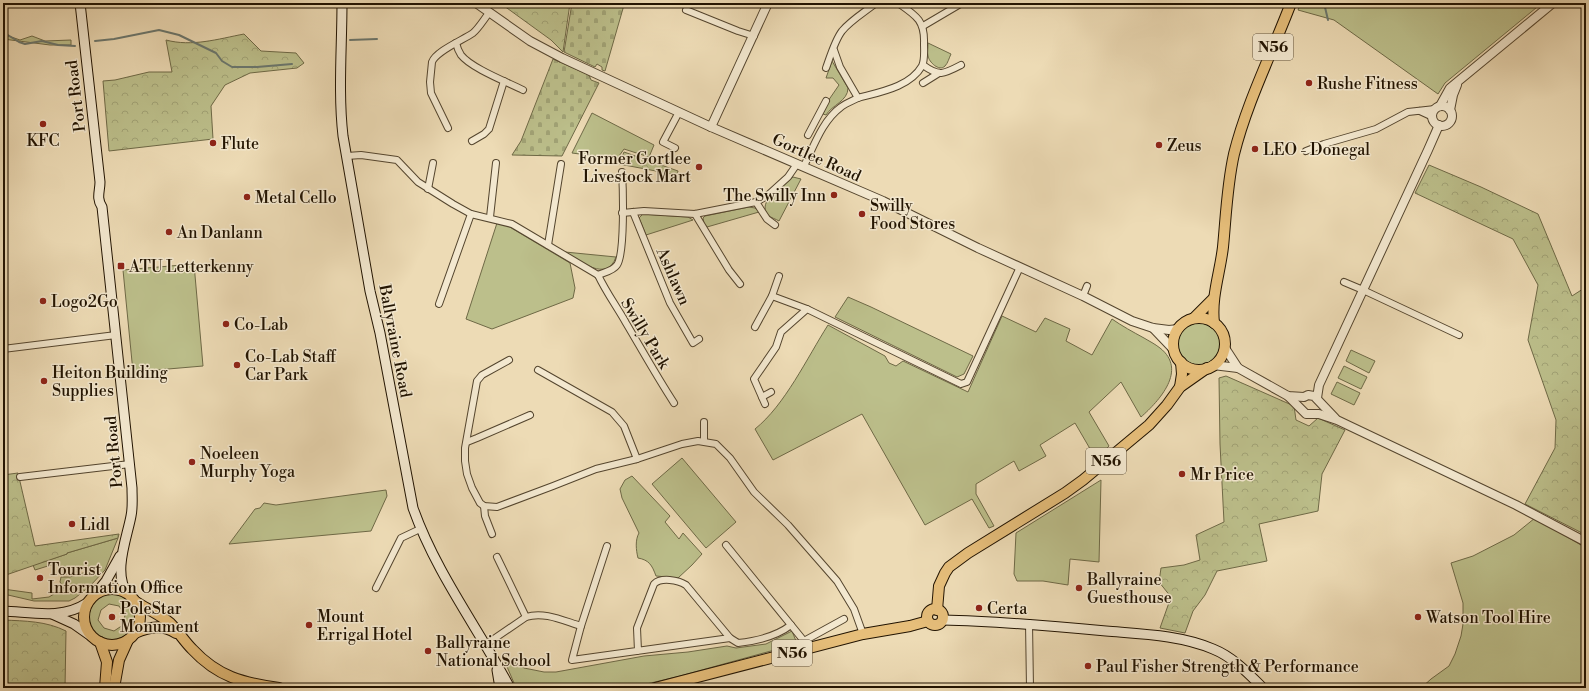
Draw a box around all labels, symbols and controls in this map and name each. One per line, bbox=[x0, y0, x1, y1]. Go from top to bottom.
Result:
road number: N56 bbox=[1253, 34, 1293, 60]
street label: Port Road bbox=[62, 59, 90, 133]
place label: Rushe Fitness bbox=[1317, 74, 1418, 94]
marker: Rushe Fitness bbox=[1304, 78, 1314, 88]
marker: KFC bbox=[38, 119, 48, 129]
street label: Gortlee Road bbox=[769, 129, 864, 186]
place label: KFC bbox=[26, 131, 60, 151]
place label: Flute bbox=[221, 134, 259, 154]
place label: Zeus bbox=[1167, 136, 1202, 156]
marker: Flute bbox=[208, 138, 218, 148]
marker: Zeus bbox=[1154, 140, 1164, 150]
place label: LEO - Donegal bbox=[1263, 140, 1370, 160]
marker: LEO - Donegal bbox=[1250, 144, 1260, 154]
place label: Former Gortlee Livestock Mart bbox=[578, 149, 691, 187]
marker: Former Gortlee Livestock Mart bbox=[694, 162, 704, 172]
place label: The Swilly Inn bbox=[723, 186, 826, 206]
place label: Metal Cello bbox=[255, 188, 337, 208]
marker: The Swilly Inn bbox=[829, 190, 839, 200]
marker: Metal Cello bbox=[242, 192, 252, 202]
place label: Swilly Food Stores bbox=[870, 196, 955, 234]
marker: Swilly Food Stores bbox=[857, 209, 867, 219]
place label: An Danlann bbox=[176, 223, 263, 243]
marker: An Danlann bbox=[164, 227, 174, 237]
street label: Ashlawn bbox=[651, 244, 695, 309]
place label: ATU Letterkenny bbox=[128, 257, 254, 277]
marker: ATU Letterkenny bbox=[116, 261, 126, 271]
street label: Ballyraine Road bbox=[374, 282, 416, 399]
place label: Logo2Go bbox=[51, 292, 118, 312]
street label: Swilly Park bbox=[616, 294, 675, 374]
marker: Logo2Go bbox=[38, 296, 48, 306]
place label: Co-Lab bbox=[234, 315, 288, 335]
marker: Co-Lab bbox=[221, 319, 231, 329]
place label: Co-Lab Staff Car Park bbox=[245, 347, 337, 385]
marker: Co-Lab Staff Car Park bbox=[232, 360, 242, 370]
place label: Heiton Building Supplies bbox=[52, 363, 169, 401]
marker: Heiton Building Supplies bbox=[39, 376, 49, 386]
street label: Port Road bbox=[101, 415, 127, 489]
place label: Noeleen Murphy Yoga bbox=[200, 444, 296, 482]
road number: N56 bbox=[1086, 448, 1126, 474]
marker: Noeleen Murphy Yoga bbox=[187, 457, 197, 467]
place label: Mr Price bbox=[1190, 465, 1254, 485]
marker: Mr Price bbox=[1177, 469, 1187, 479]
place label: Lidl bbox=[80, 515, 110, 535]
marker: Lidl bbox=[67, 519, 77, 529]
place label: Tourist Information Office bbox=[48, 560, 183, 598]
place label: Ballyraine Guesthouse bbox=[1086, 570, 1172, 608]
marker: Tourist Information Office bbox=[35, 573, 45, 583]
marker: Ballyraine Guesthouse bbox=[1074, 583, 1084, 593]
place label: PoleStar Monument bbox=[120, 599, 199, 637]
place label: Certa bbox=[987, 599, 1028, 619]
marker: Certa bbox=[974, 603, 984, 613]
place label: Mount Errigal Hotel bbox=[317, 607, 413, 645]
place label: Watson Tool Hire bbox=[1425, 608, 1551, 628]
marker: PoleStar Monument bbox=[107, 612, 117, 622]
marker: Watson Tool Hire bbox=[1413, 612, 1423, 622]
marker: Mount Errigal Hotel bbox=[304, 620, 314, 630]
place label: Ballyraine National School bbox=[435, 633, 551, 671]
road number: N56 bbox=[772, 640, 812, 666]
marker: Ballyraine National School bbox=[423, 646, 433, 656]
place label: Paul Fisher Strength & Performance bbox=[1096, 657, 1359, 677]
marker: Paul Fisher Strength & Performance bbox=[1083, 661, 1093, 671]

